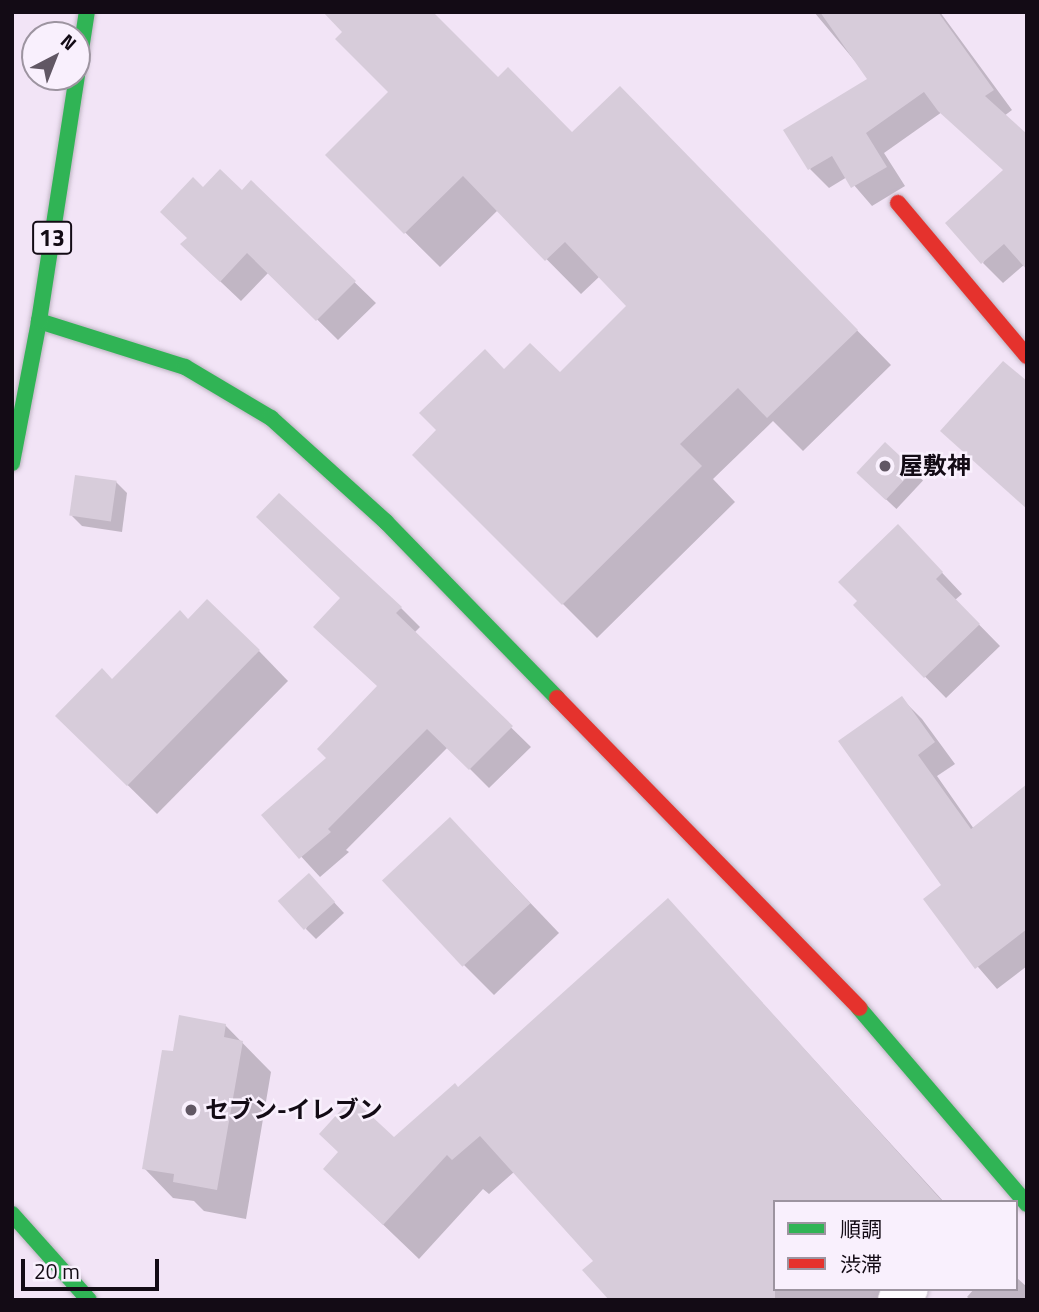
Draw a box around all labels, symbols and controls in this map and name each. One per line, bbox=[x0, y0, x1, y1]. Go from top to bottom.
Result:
north arrow bbox=[21, 21, 91, 91]
text: N bbox=[54, 26, 84, 57]
road number: 13 bbox=[31, 218, 73, 258]
place label: 屋敷神 bbox=[899, 452, 971, 480]
marker: 屋敷神 bbox=[877, 458, 893, 474]
place label: セブン-イレブン bbox=[205, 1096, 383, 1124]
marker: セブン-イレブン bbox=[183, 1102, 199, 1118]
legend bbox=[773, 1200, 1018, 1291]
text: 順調 bbox=[840, 1213, 882, 1245]
scale bar bbox=[24, 1246, 163, 1290]
text: 渋滞 bbox=[840, 1248, 882, 1280]
text: 20 m bbox=[34, 1255, 80, 1287]

